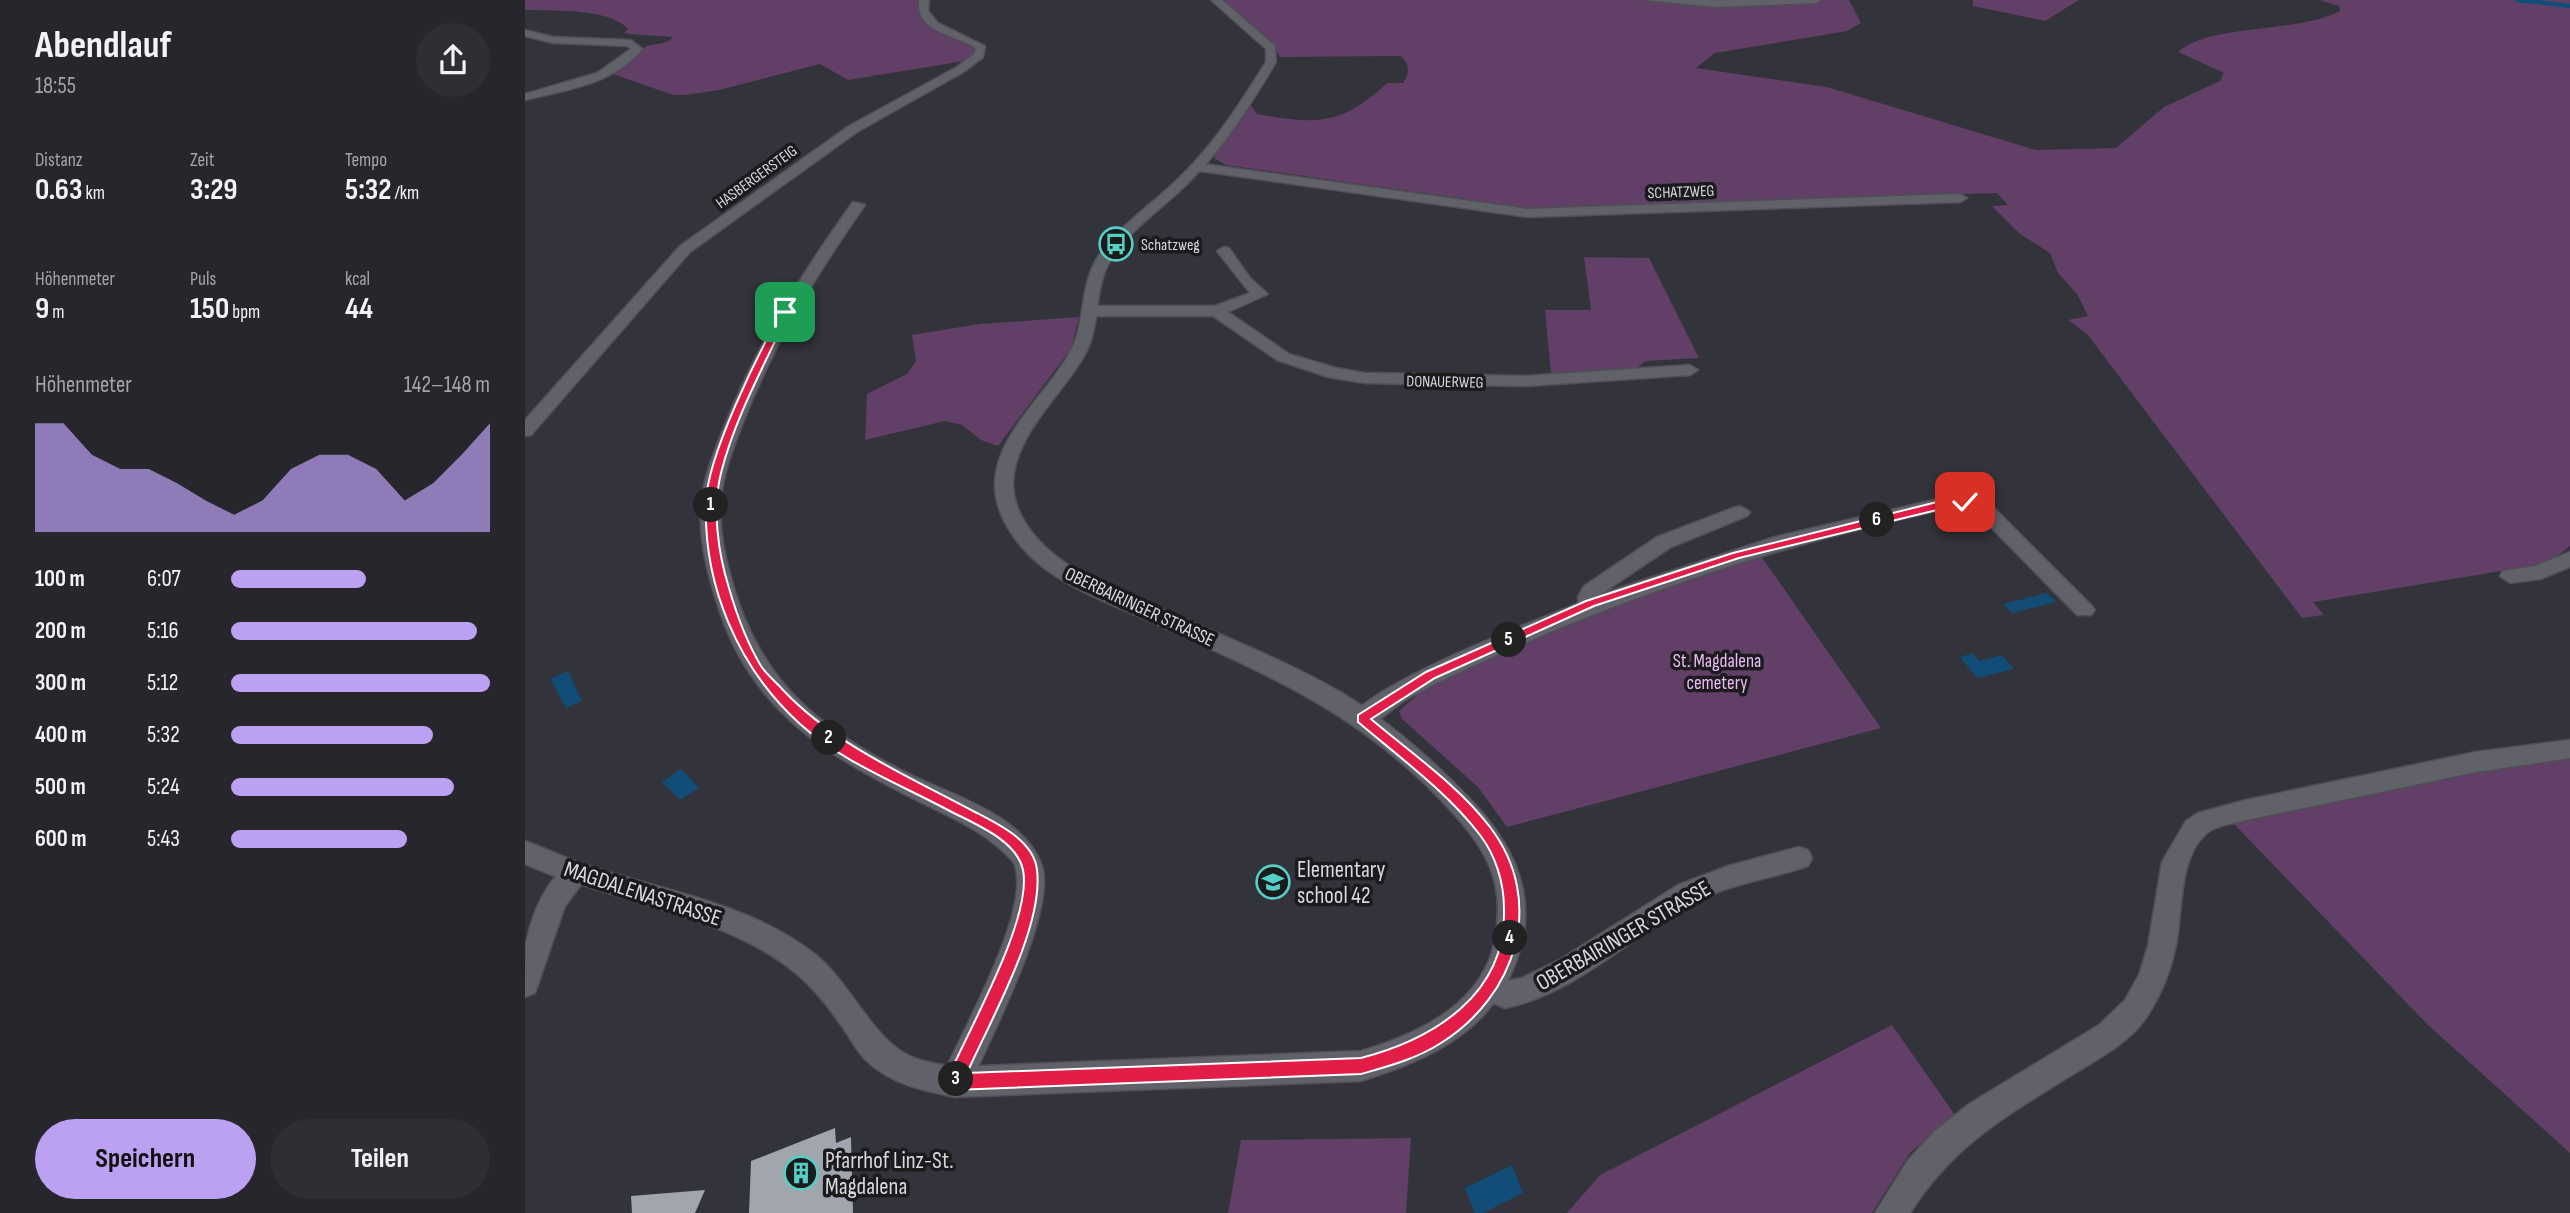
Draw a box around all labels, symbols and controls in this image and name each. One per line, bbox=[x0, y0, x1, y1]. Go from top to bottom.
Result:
text: Abendlauf bbox=[35, 23, 171, 68]
button: share bbox=[416, 23, 490, 97]
text: 18:55 bbox=[35, 72, 76, 100]
street label: HASBERGERSTEIG bbox=[713, 141, 801, 213]
text: Distanz bbox=[35, 149, 83, 172]
text: Zeit bbox=[190, 149, 214, 172]
text: Tempo bbox=[345, 149, 387, 172]
text: 0.63 bbox=[35, 172, 82, 208]
text: 3:29 bbox=[190, 172, 238, 208]
text: 5:32 bbox=[345, 172, 391, 208]
text: km bbox=[82, 182, 105, 205]
text: /km bbox=[391, 182, 419, 205]
street label: SCHATZWEG bbox=[1647, 182, 1715, 203]
bus stop icon: Schatzweg bbox=[1097, 225, 1135, 263]
place label: Schatzweg bbox=[1141, 236, 1200, 255]
text: Höhenmeter bbox=[35, 268, 115, 291]
text: Puls bbox=[190, 268, 216, 291]
text: kcal bbox=[345, 268, 370, 291]
pin bbox=[755, 282, 815, 342]
text: 9 bbox=[35, 291, 49, 327]
text: 150 bbox=[190, 291, 229, 327]
text: 44 bbox=[345, 291, 373, 327]
icon: arrive bbox=[766, 293, 804, 331]
text: m bbox=[49, 301, 64, 324]
text: bpm bbox=[229, 301, 260, 324]
text: Höhenmeter bbox=[35, 371, 132, 399]
text: 142–148 m bbox=[404, 371, 490, 399]
street label: DONAUERWEG bbox=[1406, 372, 1484, 393]
pin bbox=[1935, 472, 1995, 532]
icon: check bbox=[1946, 483, 1984, 521]
pin: 1 bbox=[693, 488, 729, 522]
text: 1 bbox=[707, 493, 714, 516]
pin: 6 bbox=[1859, 503, 1895, 538]
text: 6 bbox=[1872, 508, 1881, 531]
street label: OBERBAIRINGER STRASSE bbox=[1061, 563, 1218, 652]
text: 100 m bbox=[35, 565, 85, 593]
text: 6:07 bbox=[147, 565, 181, 593]
text: 200 m bbox=[35, 617, 86, 645]
text: 5:16 bbox=[147, 617, 179, 645]
pin: 5 bbox=[1492, 622, 1527, 658]
text: 5 bbox=[1504, 628, 1513, 651]
park label: St. Magdalena cemetery bbox=[1673, 650, 1761, 695]
text: 300 m bbox=[35, 669, 86, 697]
text: 5:12 bbox=[147, 669, 178, 697]
pin: 2 bbox=[811, 720, 847, 756]
text: 400 m bbox=[35, 721, 86, 749]
text: 5:32 bbox=[147, 721, 180, 749]
text: 2 bbox=[824, 726, 833, 749]
text: 500 m bbox=[35, 773, 86, 801]
text: 5:24 bbox=[147, 773, 180, 801]
text: 600 m bbox=[35, 825, 87, 853]
text: 5:43 bbox=[147, 825, 180, 853]
street label: MAGDALENASTRASSE bbox=[561, 855, 725, 933]
place label: Elementary school 42 bbox=[1297, 856, 1386, 910]
school or university icon: Elementary school 42 bbox=[1254, 863, 1292, 901]
street label: OBERBAIRINGER STRASSE bbox=[1531, 875, 1716, 997]
pin: 4 bbox=[1493, 920, 1527, 956]
text: 4 bbox=[1505, 926, 1514, 949]
pin: 3 bbox=[939, 1062, 973, 1096]
text: 3 bbox=[951, 1067, 960, 1090]
button: Speichern bbox=[35, 1119, 256, 1199]
button: Teilen bbox=[270, 1119, 490, 1199]
place label: Pfarrhof Linz-St. Magdalena bbox=[825, 1147, 954, 1201]
building icon: Pfarrhof Linz-St. Magdalena bbox=[782, 1154, 820, 1192]

